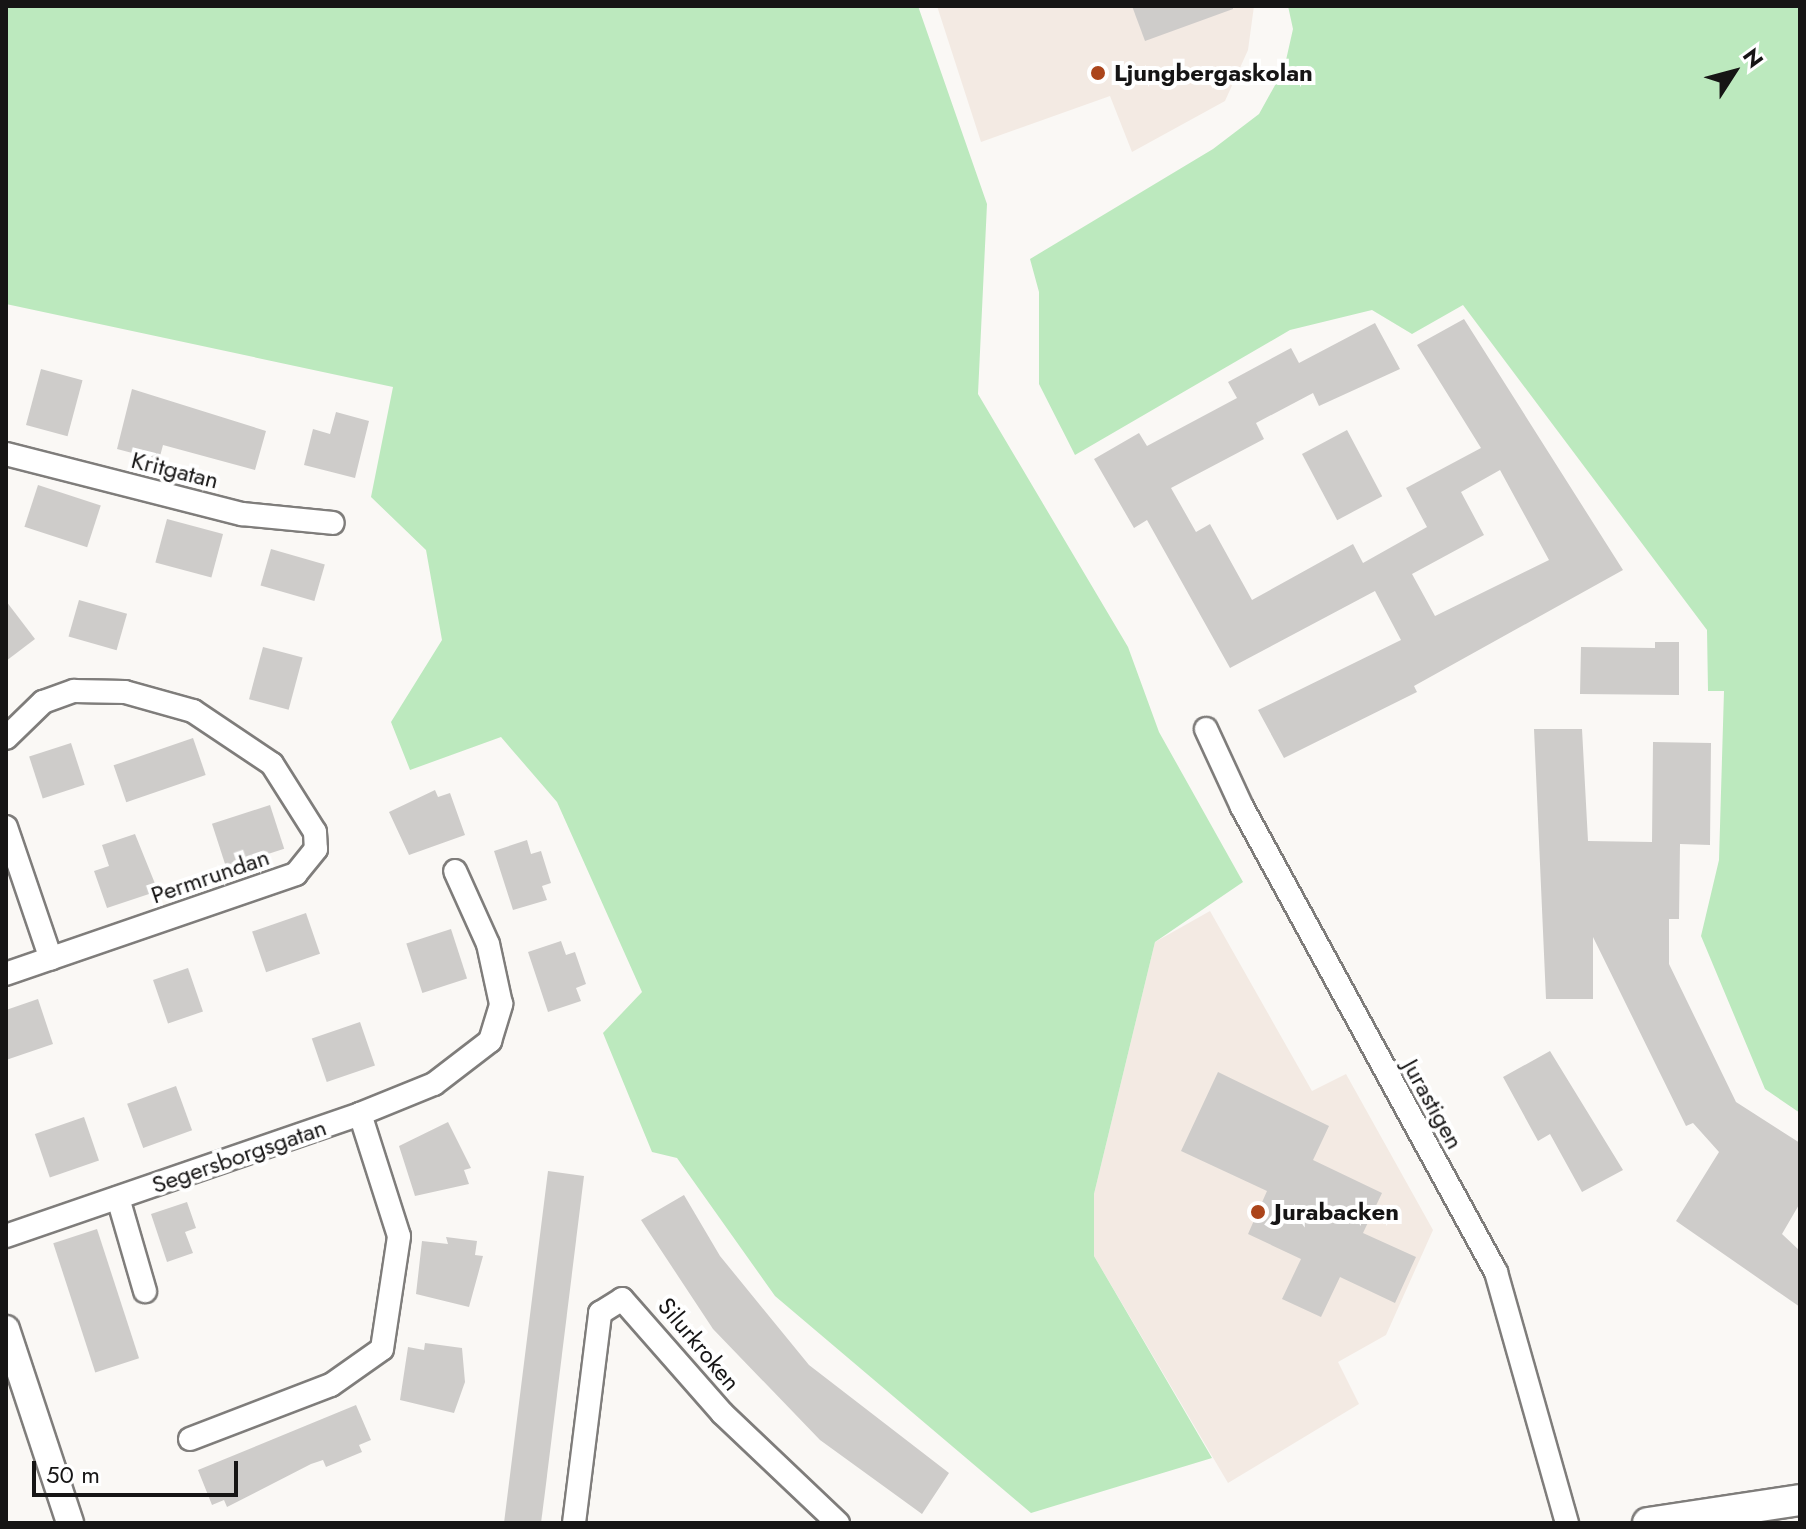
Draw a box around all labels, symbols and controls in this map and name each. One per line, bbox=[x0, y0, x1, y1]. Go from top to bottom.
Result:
north arrow bbox=[1694, 32, 1774, 112]
text: N bbox=[1735, 41, 1771, 74]
place label: Ljungbergaskolan bbox=[1114, 59, 1313, 87]
marker: Ljungbergaskolan bbox=[1089, 64, 1107, 82]
street label: Kritgatan bbox=[128, 445, 222, 495]
street label: Permrundan bbox=[147, 842, 273, 910]
street label: Jurastigen bbox=[1397, 1054, 1469, 1154]
street label: Segersborgsgatan bbox=[148, 1113, 330, 1199]
place label: Jurabacken bbox=[1274, 1198, 1399, 1226]
marker: Jurabacken bbox=[1249, 1203, 1267, 1221]
street label: Silurkroken bbox=[652, 1292, 746, 1396]
scale bar bbox=[36, 1445, 242, 1495]
text: 50 m bbox=[46, 1457, 100, 1492]

